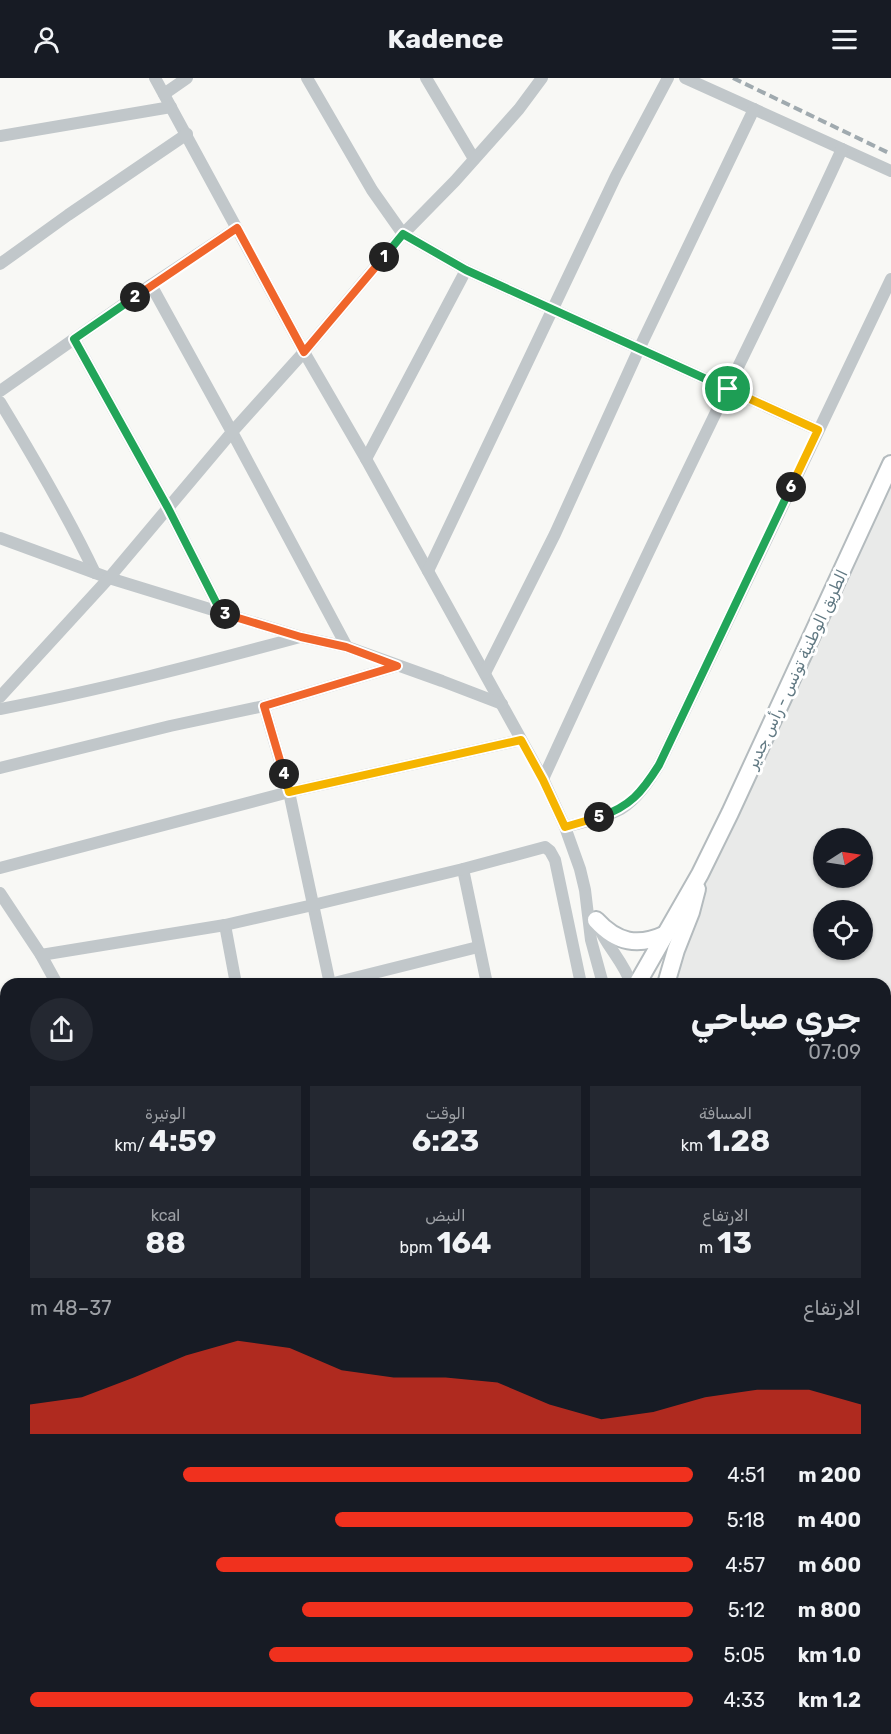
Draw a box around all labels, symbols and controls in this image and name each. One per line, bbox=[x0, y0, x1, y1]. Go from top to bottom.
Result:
icon: person bbox=[30, 23, 63, 56]
text: Kadence bbox=[387, 23, 504, 55]
icon: menu bbox=[828, 23, 861, 56]
pin: 1 bbox=[369, 242, 399, 272]
text: 1 bbox=[380, 247, 388, 266]
pin: 2 bbox=[120, 282, 150, 312]
text: 2 bbox=[130, 287, 140, 306]
pin bbox=[702, 363, 753, 414]
icon: arrive bbox=[711, 372, 744, 405]
pin: 6 bbox=[776, 472, 806, 502]
text: 6 bbox=[786, 477, 796, 496]
street label: الطريق الوطنية تونس - رأس جدير bbox=[742, 566, 853, 773]
pin: 3 bbox=[210, 599, 240, 629]
text: 3 bbox=[220, 604, 230, 623]
pin: 4 bbox=[269, 759, 299, 789]
text: 4 bbox=[279, 764, 289, 783]
pin: 5 bbox=[584, 802, 614, 832]
text: 5 bbox=[594, 807, 604, 826]
north arrow bbox=[813, 828, 873, 888]
map controls bbox=[813, 828, 873, 960]
button: locate bbox=[813, 900, 873, 960]
button: share bbox=[30, 998, 93, 1061]
text: جري صباحي bbox=[691, 998, 861, 1037]
text: 07:09 bbox=[808, 1040, 861, 1064]
text: الوتيرة bbox=[145, 1104, 186, 1123]
text: الوقت bbox=[425, 1104, 466, 1123]
text: المسافة bbox=[699, 1104, 752, 1123]
text: 4:59 bbox=[149, 1123, 217, 1159]
text: 6:23 bbox=[412, 1123, 479, 1159]
text: 1.28 bbox=[707, 1123, 770, 1159]
text: /km bbox=[115, 1136, 149, 1155]
text: km bbox=[681, 1136, 707, 1155]
text: kcal bbox=[151, 1206, 180, 1225]
text: النبض bbox=[425, 1206, 466, 1225]
text: الارتفاع bbox=[702, 1206, 749, 1225]
text: 88 bbox=[145, 1225, 186, 1261]
text: 164 bbox=[437, 1225, 492, 1261]
text: 13 bbox=[717, 1225, 752, 1261]
text: bpm bbox=[399, 1238, 437, 1257]
text: m bbox=[699, 1238, 717, 1257]
text: 37–48 m bbox=[30, 1296, 112, 1320]
text: الارتفاع bbox=[803, 1296, 861, 1320]
text: 4:51 bbox=[727, 1463, 765, 1487]
text: 200 m bbox=[798, 1463, 861, 1487]
text: 5:18 bbox=[727, 1508, 765, 1532]
text: 400 m bbox=[798, 1508, 861, 1532]
text: 4:57 bbox=[725, 1553, 765, 1577]
text: 600 m bbox=[798, 1553, 861, 1577]
text: 5:12 bbox=[728, 1598, 765, 1622]
text: 800 m bbox=[798, 1598, 861, 1622]
text: 5:05 bbox=[723, 1643, 765, 1667]
text: 1.0 km bbox=[798, 1643, 861, 1667]
text: 4:33 bbox=[723, 1688, 765, 1712]
text: 1.2 km bbox=[798, 1688, 861, 1712]

